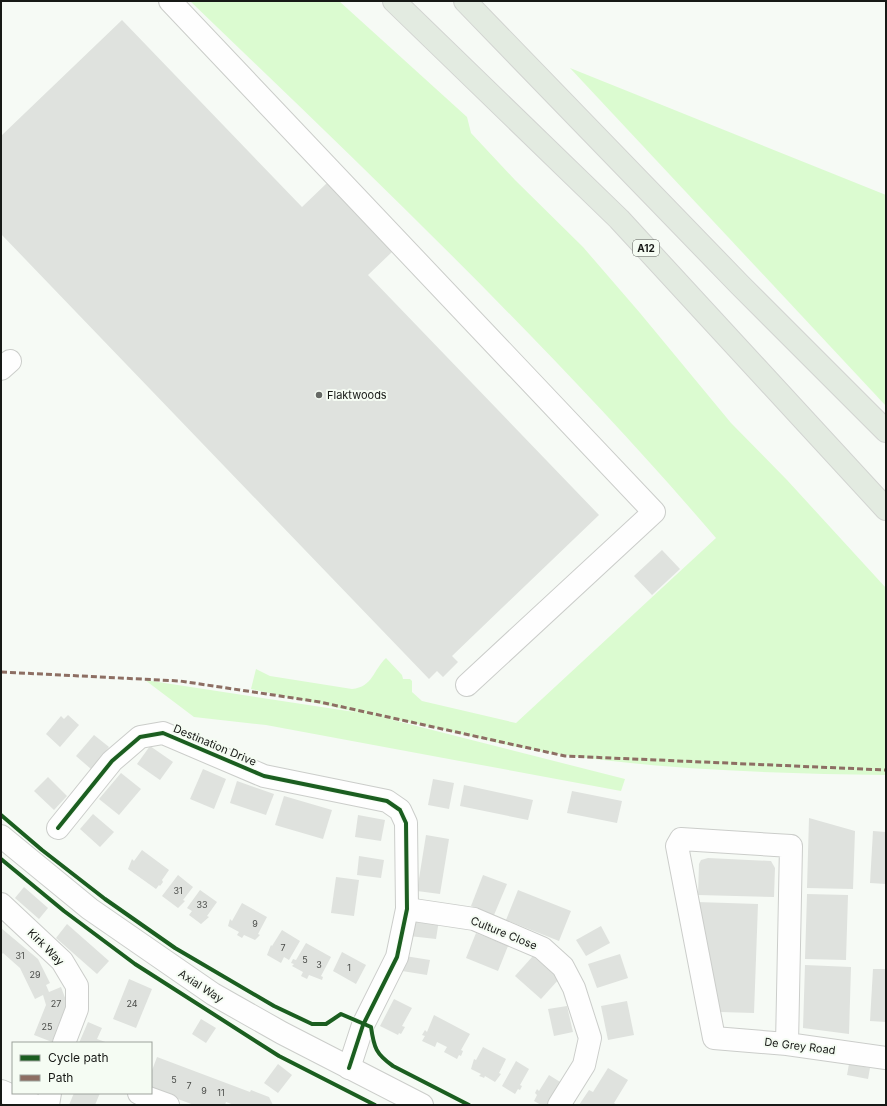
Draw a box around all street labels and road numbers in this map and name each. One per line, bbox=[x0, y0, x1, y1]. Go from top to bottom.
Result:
road number: A12 bbox=[633, 240, 659, 256]
street label: Destination Drive bbox=[171, 721, 259, 769]
street label: Culture Close bbox=[469, 913, 539, 953]
street label: Kirk Way bbox=[25, 926, 67, 968]
street label: Axial Way bbox=[176, 966, 226, 1006]
street label: De Grey Road bbox=[764, 1035, 836, 1057]

